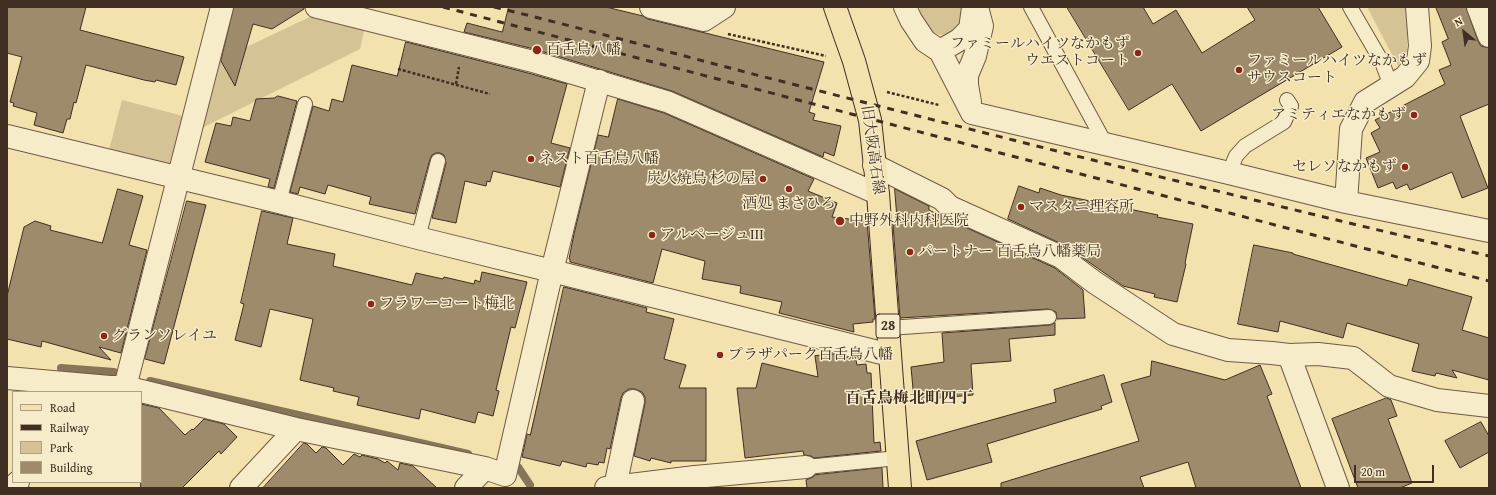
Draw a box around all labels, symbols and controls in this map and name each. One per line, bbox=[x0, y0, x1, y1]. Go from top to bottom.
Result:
north arrow bbox=[1444, 12, 1484, 52]
text: N bbox=[1451, 13, 1465, 30]
place label: ファミールハイツなかもず ウエストコート bbox=[950, 35, 1130, 70]
place label: 百舌鳥八幡 bbox=[546, 41, 621, 59]
marker: 百舌鳥八幡 bbox=[531, 44, 543, 56]
marker: ファミールハイツなかもず ウエストコート bbox=[1133, 48, 1143, 58]
place label: ファミールハイツなかもず サウスコート bbox=[1247, 52, 1427, 87]
marker: ファミールハイツなかもず サウスコート bbox=[1234, 65, 1244, 75]
street label: 旧大阪高石線 bbox=[857, 104, 887, 196]
place label: アミティエなかもず bbox=[1271, 106, 1406, 124]
marker: アミティエなかもず bbox=[1409, 110, 1419, 120]
place label: ネスト百舌鳥八幡 bbox=[539, 150, 659, 168]
marker: ネスト百舌鳥八幡 bbox=[526, 154, 536, 164]
place label: セレソなかもず bbox=[1292, 158, 1397, 176]
marker: セレソなかもず bbox=[1400, 162, 1410, 172]
place label: 炭火焼鳥 杉の屋 bbox=[647, 170, 755, 188]
marker: 炭火焼鳥 杉の屋 bbox=[758, 174, 768, 184]
marker: 酒処 まさひろ bbox=[784, 184, 794, 194]
place label: 酒処 まさひろ bbox=[742, 195, 836, 213]
place label: マスタニ理容所 bbox=[1029, 198, 1134, 216]
marker: マスタニ理容所 bbox=[1016, 202, 1026, 212]
place label: 中野外科内科医院 bbox=[849, 212, 969, 230]
marker: 中野外科内科医院 bbox=[834, 215, 846, 227]
place label: アルページュⅢ bbox=[660, 226, 764, 244]
marker: アルページュⅢ bbox=[647, 230, 657, 240]
place label: パートナー 百舌鳥八幡薬局 bbox=[918, 243, 1101, 261]
marker: パートナー 百舌鳥八幡薬局 bbox=[905, 247, 915, 257]
place label: フラワーコート梅北 bbox=[379, 295, 514, 313]
marker: フラワーコート梅北 bbox=[366, 299, 376, 309]
road number: 28 bbox=[876, 314, 900, 338]
place label: グランソレイユ bbox=[112, 327, 217, 345]
marker: グランソレイユ bbox=[99, 331, 109, 341]
place label: プラザパーク百舌鳥八幡 bbox=[728, 346, 893, 364]
marker: プラザパーク百舌鳥八幡 bbox=[715, 350, 725, 360]
district label: 百舌鳥梅北町四丁 bbox=[845, 389, 973, 409]
legend bbox=[12, 391, 142, 483]
text: Road bbox=[50, 399, 75, 416]
text: Railway bbox=[50, 419, 89, 436]
text: Park bbox=[50, 439, 73, 456]
scale bar bbox=[1356, 457, 1436, 483]
text: Building bbox=[50, 459, 93, 476]
text: 20 m bbox=[1361, 463, 1385, 480]

